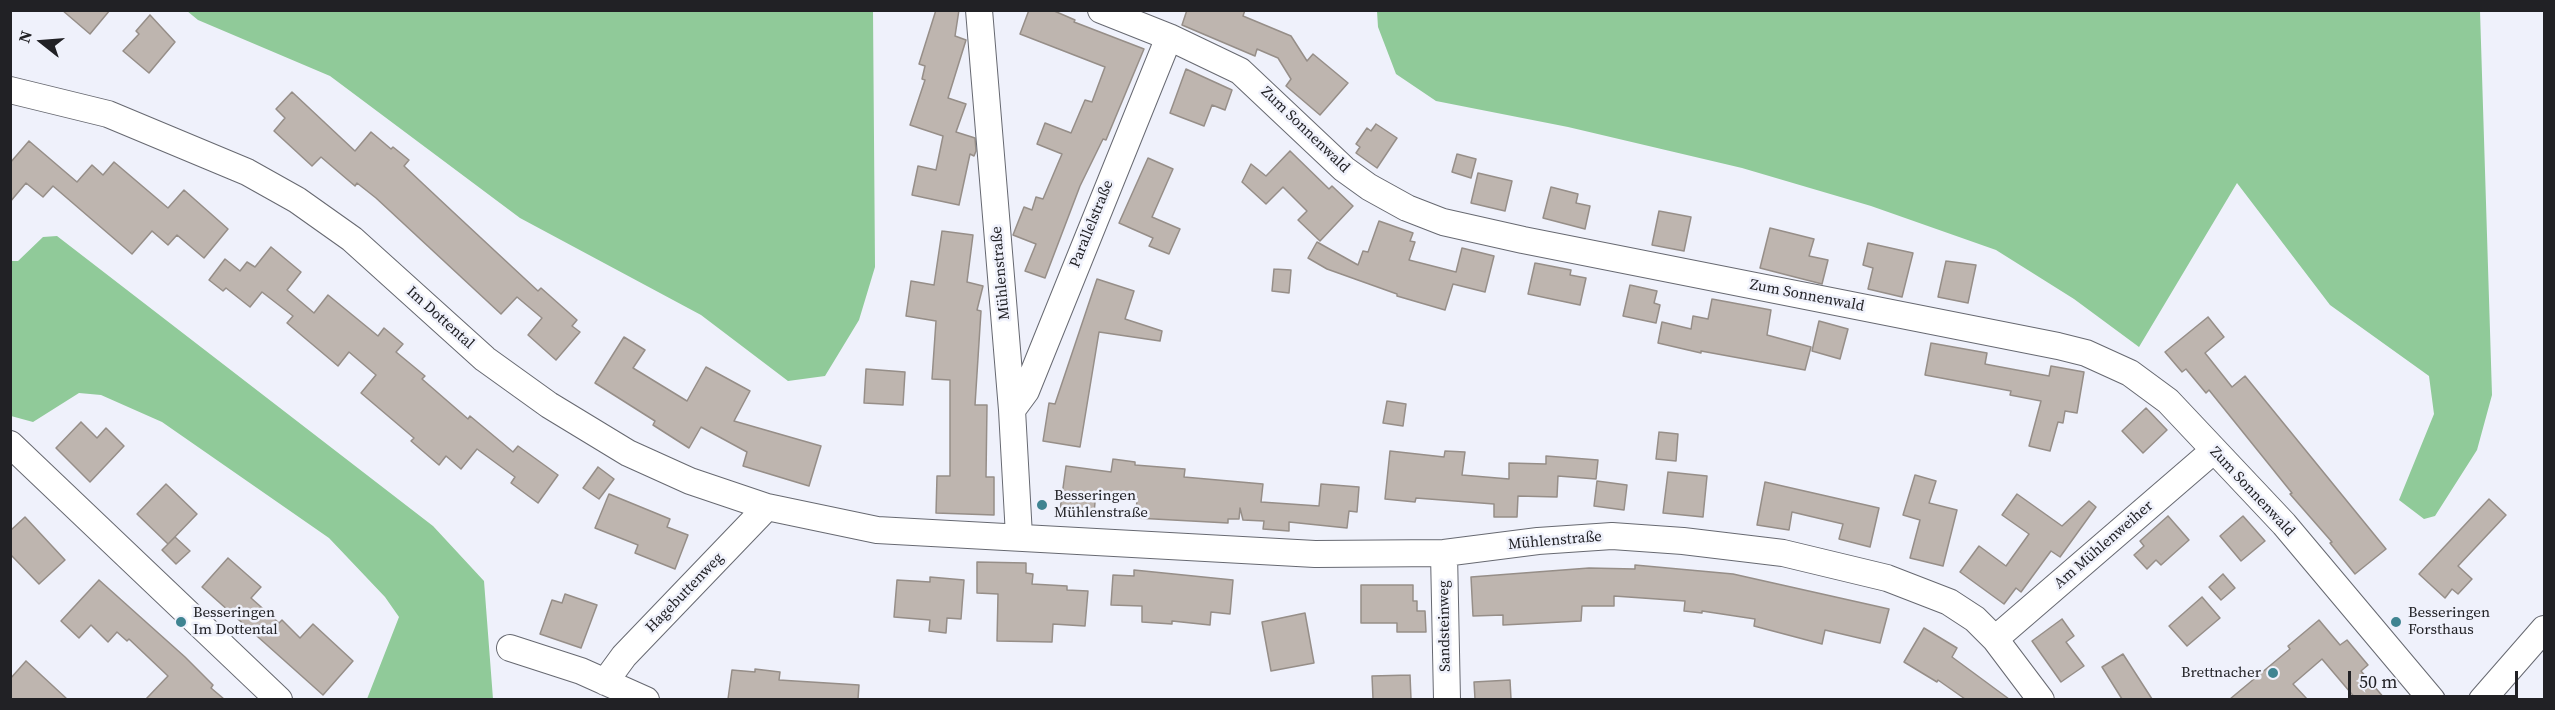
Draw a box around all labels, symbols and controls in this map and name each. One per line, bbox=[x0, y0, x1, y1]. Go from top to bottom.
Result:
north arrow bbox=[12, 12, 72, 72]
text: N bbox=[13, 28, 37, 46]
street label: Zum Sonnenwald bbox=[1257, 83, 1353, 177]
street label: Parallelstraße bbox=[1066, 178, 1118, 270]
street label: Mühlenstraße bbox=[988, 225, 1014, 321]
street label: Zum Sonnenwald bbox=[1748, 276, 1866, 316]
street label: Im Dottental bbox=[402, 283, 478, 353]
street label: Zum Sonnenwald bbox=[2206, 443, 2298, 541]
place label: Besseringen Mühlenstraße bbox=[1054, 487, 1148, 522]
street label: Am Mühlenweiher bbox=[2051, 497, 2157, 593]
marker: Besseringen Mühlenstraße bbox=[1035, 498, 1049, 512]
street label: Mühlenstraße bbox=[1507, 528, 1603, 554]
street label: Hagebuttenweg bbox=[642, 549, 728, 637]
street label: Sandsteinweg bbox=[1435, 580, 1455, 672]
place label: Besseringen Im Dottental bbox=[193, 604, 278, 639]
place label: Besseringen Forsthaus bbox=[2408, 604, 2490, 639]
marker: Besseringen Im Dottental bbox=[174, 615, 188, 629]
marker: Besseringen Forsthaus bbox=[2389, 615, 2403, 629]
scale bar bbox=[2351, 659, 2520, 697]
place label: Brettnacher bbox=[2181, 664, 2261, 682]
marker: Brettnacher bbox=[2266, 666, 2280, 680]
text: 50 m bbox=[2359, 669, 2397, 694]

